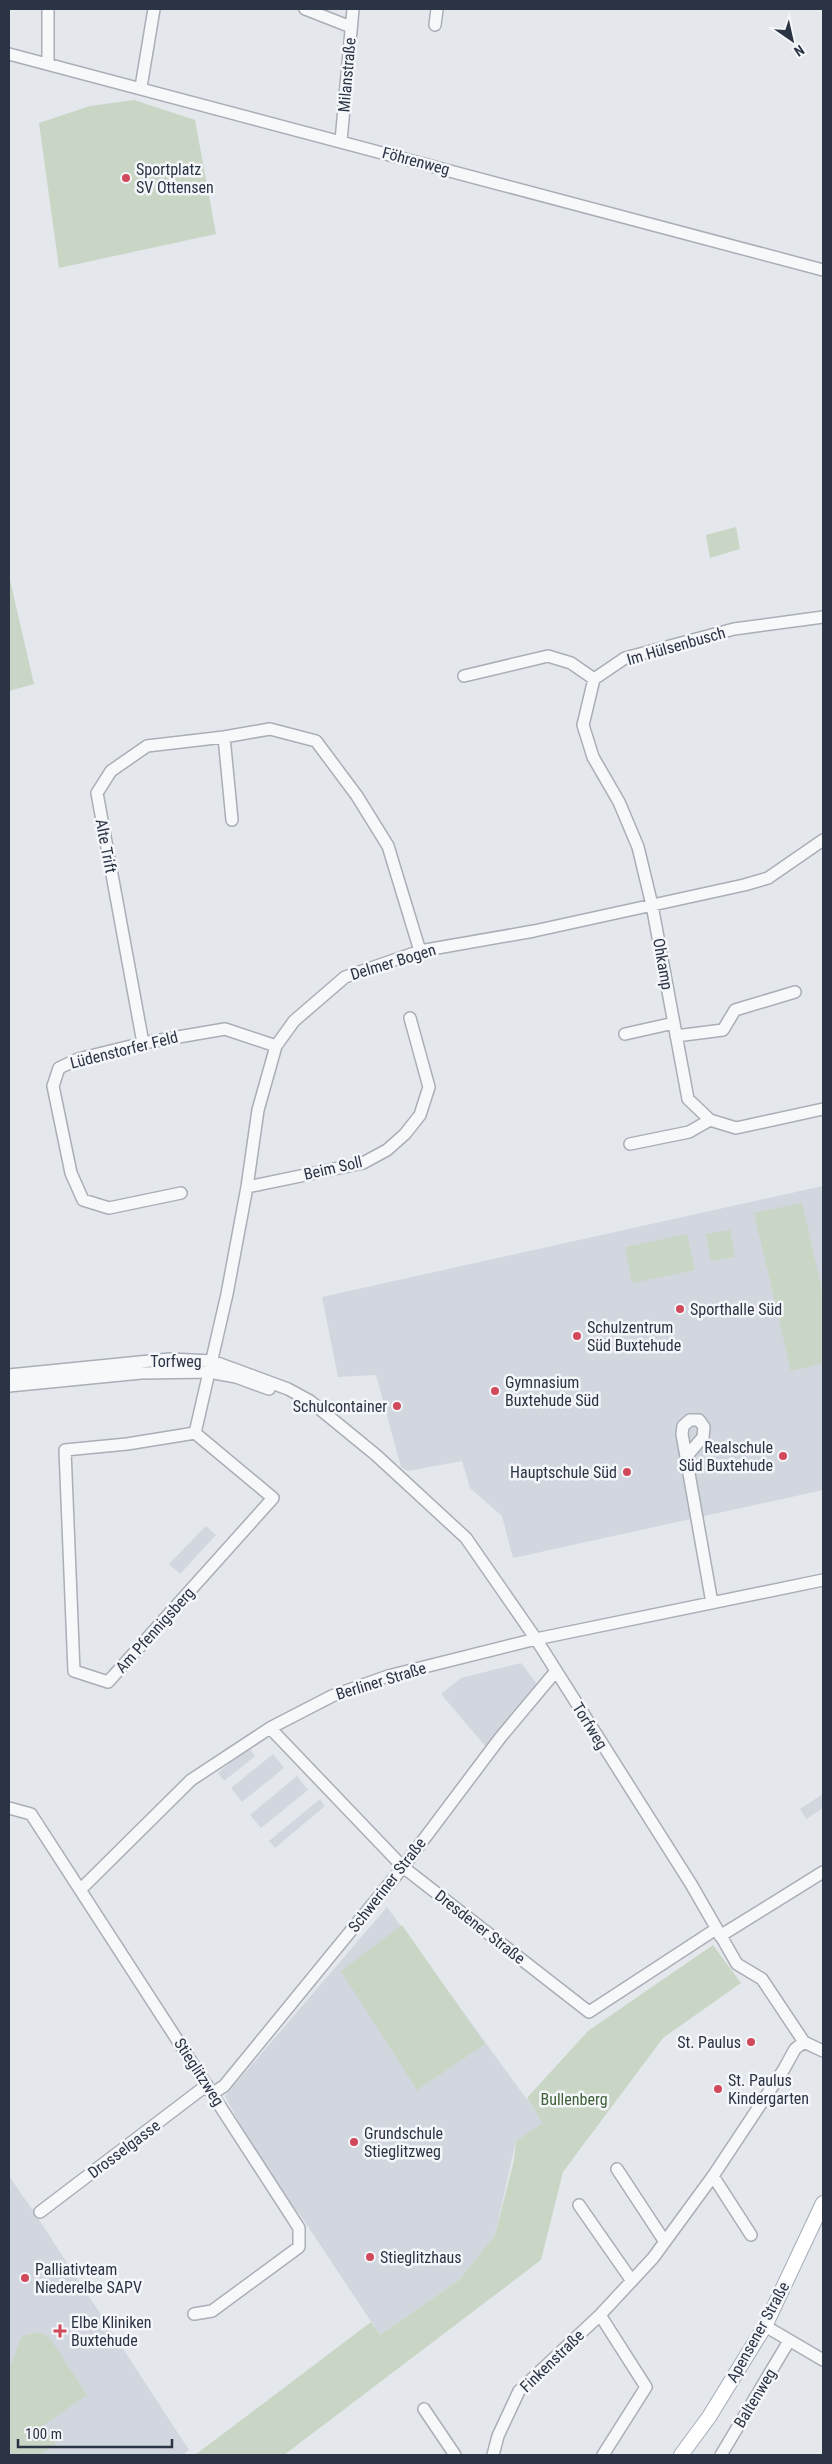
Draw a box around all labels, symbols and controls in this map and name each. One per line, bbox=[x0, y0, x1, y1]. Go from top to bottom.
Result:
north arrow bbox=[767, 15, 817, 65]
street label: Milanstraße bbox=[334, 37, 360, 113]
text: N bbox=[791, 42, 807, 60]
street label: Föhrenweg bbox=[380, 143, 452, 179]
place label: Sportplatz SV Ottensen bbox=[136, 160, 214, 197]
marker: Sportplatz SV Ottensen bbox=[120, 172, 132, 184]
street label: Im Hülsenbusch bbox=[625, 623, 727, 669]
street label: Alte Trift bbox=[91, 817, 121, 875]
street label: Ohkamp bbox=[649, 937, 677, 991]
street label: Delmer Bogen bbox=[348, 940, 438, 984]
street label: Lüdenstorfer Feld bbox=[68, 1027, 180, 1073]
street label: Beim Soll bbox=[302, 1152, 364, 1184]
place label: Sporthalle Süd bbox=[690, 1300, 782, 1319]
marker: Sporthalle Süd bbox=[674, 1303, 686, 1315]
place label: Schulzentrum Süd Buxtehude bbox=[587, 1318, 681, 1355]
marker: Schulzentrum Süd Buxtehude bbox=[571, 1330, 583, 1342]
street label: Torfweg bbox=[150, 1352, 202, 1371]
place label: Gymnasium Buxtehude Süd bbox=[505, 1373, 599, 1410]
marker: Gymnasium Buxtehude Süd bbox=[489, 1385, 501, 1397]
place label: Schulcontainer bbox=[293, 1397, 387, 1416]
marker: Schulcontainer bbox=[391, 1400, 403, 1412]
place label: Realschule Süd Buxtehude bbox=[679, 1438, 773, 1475]
marker: Realschule Süd Buxtehude bbox=[777, 1450, 789, 1462]
place label: Hauptschule Süd bbox=[510, 1463, 617, 1482]
marker: Hauptschule Süd bbox=[621, 1466, 633, 1478]
street label: Am Pfennigsberg bbox=[112, 1583, 198, 1677]
street label: Berliner Straße bbox=[334, 1658, 428, 1704]
street label: Torfweg bbox=[568, 1699, 612, 1753]
street label: Schweriner Straße bbox=[344, 1834, 430, 1936]
street label: Dresdener Straße bbox=[431, 1886, 529, 1968]
place label: St. Paulus bbox=[677, 2033, 741, 2052]
street label: Stieglitzweg bbox=[170, 2035, 228, 2109]
marker: St. Paulus bbox=[745, 2036, 757, 2048]
place label: St. Paulus Kindergarten bbox=[728, 2071, 809, 2108]
marker: St. Paulus Kindergarten bbox=[712, 2083, 724, 2095]
park label: Bullenberg bbox=[540, 2090, 608, 2109]
street label: Drosselgasse bbox=[84, 2116, 164, 2182]
place label: Grundschule Stieglitzweg bbox=[364, 2124, 443, 2161]
marker: Grundschule Stieglitzweg bbox=[348, 2136, 360, 2148]
place label: Stieglitzhaus bbox=[380, 2248, 462, 2267]
marker: Stieglitzhaus bbox=[364, 2251, 376, 2263]
place label: Palliativteam Niederelbe SAPV bbox=[35, 2260, 142, 2297]
marker: Palliativteam Niederelbe SAPV bbox=[19, 2272, 31, 2284]
street label: Apensener Straße bbox=[723, 2278, 793, 2386]
place label: Elbe Kliniken Buxtehude bbox=[71, 2313, 151, 2350]
marker: Elbe Kliniken Buxtehude bbox=[53, 2324, 67, 2338]
street label: Finkenstraße bbox=[516, 2326, 588, 2396]
street label: Baltenweg bbox=[730, 2365, 780, 2431]
scale bar bbox=[18, 2416, 171, 2448]
text: 100 m bbox=[25, 2425, 62, 2443]

